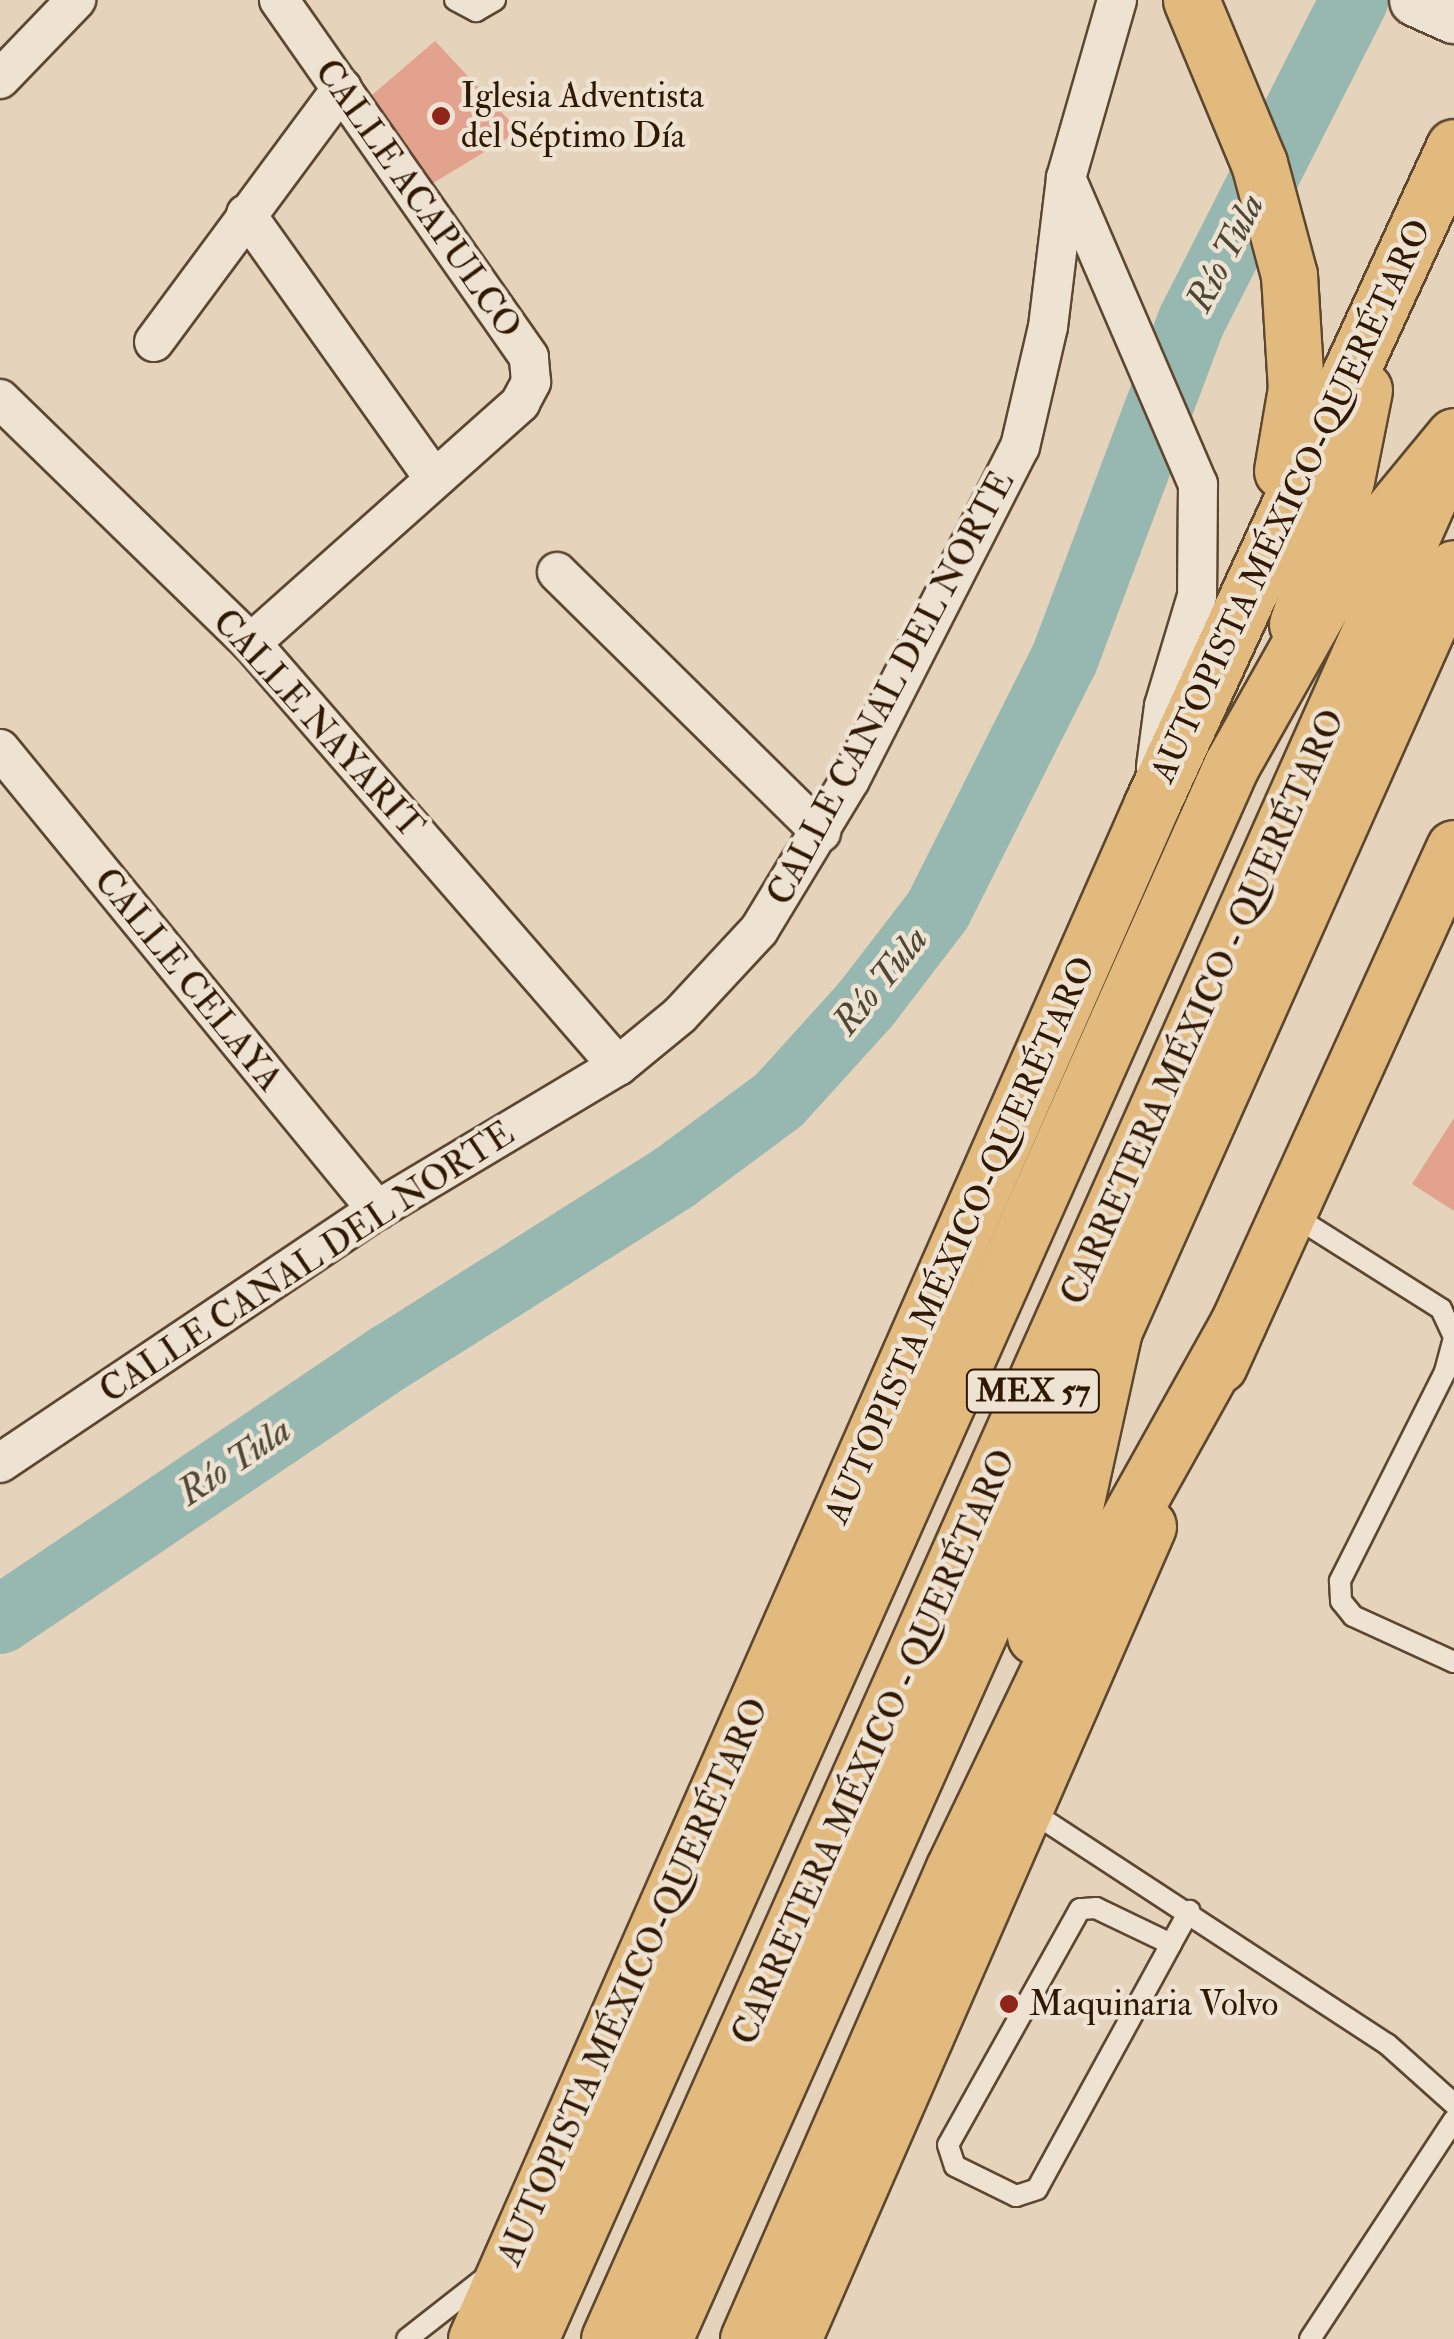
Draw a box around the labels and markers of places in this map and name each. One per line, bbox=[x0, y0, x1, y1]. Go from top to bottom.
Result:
place label: Iglesia Adventista del Séptimo Día bbox=[461, 75, 704, 157]
marker: Iglesia Adventista del Séptimo Día bbox=[430, 105, 452, 127]
place label: Maquinaria Volvo bbox=[1029, 1983, 1278, 2025]
marker: Maquinaria Volvo bbox=[998, 1993, 1020, 2015]

